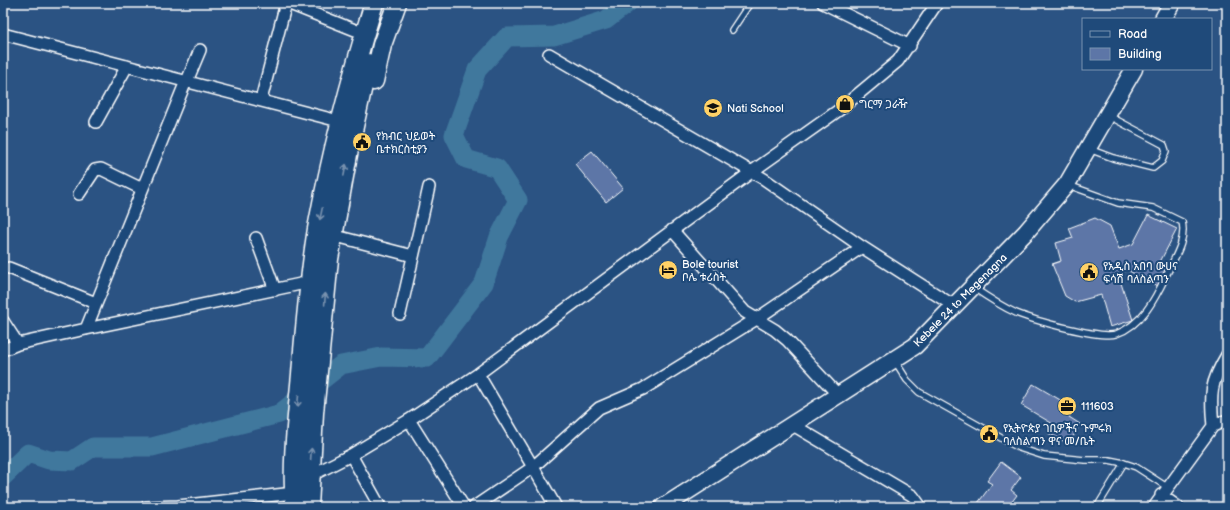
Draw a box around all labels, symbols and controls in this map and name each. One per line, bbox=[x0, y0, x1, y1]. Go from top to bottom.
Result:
legend bbox=[1082, 18, 1212, 70]
text: Road bbox=[1118, 27, 1147, 42]
text: Building bbox=[1118, 47, 1162, 62]
shop icon: ግርማ ጋራዥ bbox=[834, 93, 856, 115]
school or university icon: Nati School bbox=[702, 97, 724, 119]
place label: ግርማ ጋራዥ bbox=[859, 98, 908, 111]
place label: Nati School bbox=[727, 102, 784, 115]
place label: የክብር ህይወት ቤተክርስቲያን bbox=[376, 130, 436, 156]
public building icon: የክብር ህይወት ቤተክርስቲያን bbox=[351, 131, 373, 153]
one-way arrow bbox=[341, 164, 349, 177]
one-way arrow bbox=[316, 207, 324, 220]
street label: Kebele 24 to Megenagna bbox=[911, 251, 1010, 350]
place label: Bole tourist ቦሌ ቱሪስት bbox=[682, 258, 739, 284]
hotel icon: Bole tourist ቦሌ ቱሪስት bbox=[657, 259, 679, 281]
place label: የአዲስ አበባ ውሀና ፍሳሽ ባለስልጣን bbox=[1103, 260, 1178, 286]
public building icon: የአዲስ አበባ ውሀና ፍሳሽ ባለስልጣን bbox=[1078, 261, 1100, 283]
one-way arrow bbox=[322, 293, 329, 306]
one-way arrow bbox=[295, 394, 302, 407]
office icon: 111603 bbox=[1056, 395, 1078, 417]
place label: 111603 bbox=[1081, 400, 1114, 413]
place label: የኢትዮጵያ ገቢዎችና ጉምሩክ ባለስልጣን ዋና መ/ቤት bbox=[1003, 422, 1112, 448]
public building icon: የኢትዮጵያ ገቢዎችና ጉምሩክ ባለስልጣን ዋና መ/ቤት bbox=[978, 423, 1000, 445]
one-way arrow bbox=[308, 448, 315, 461]

